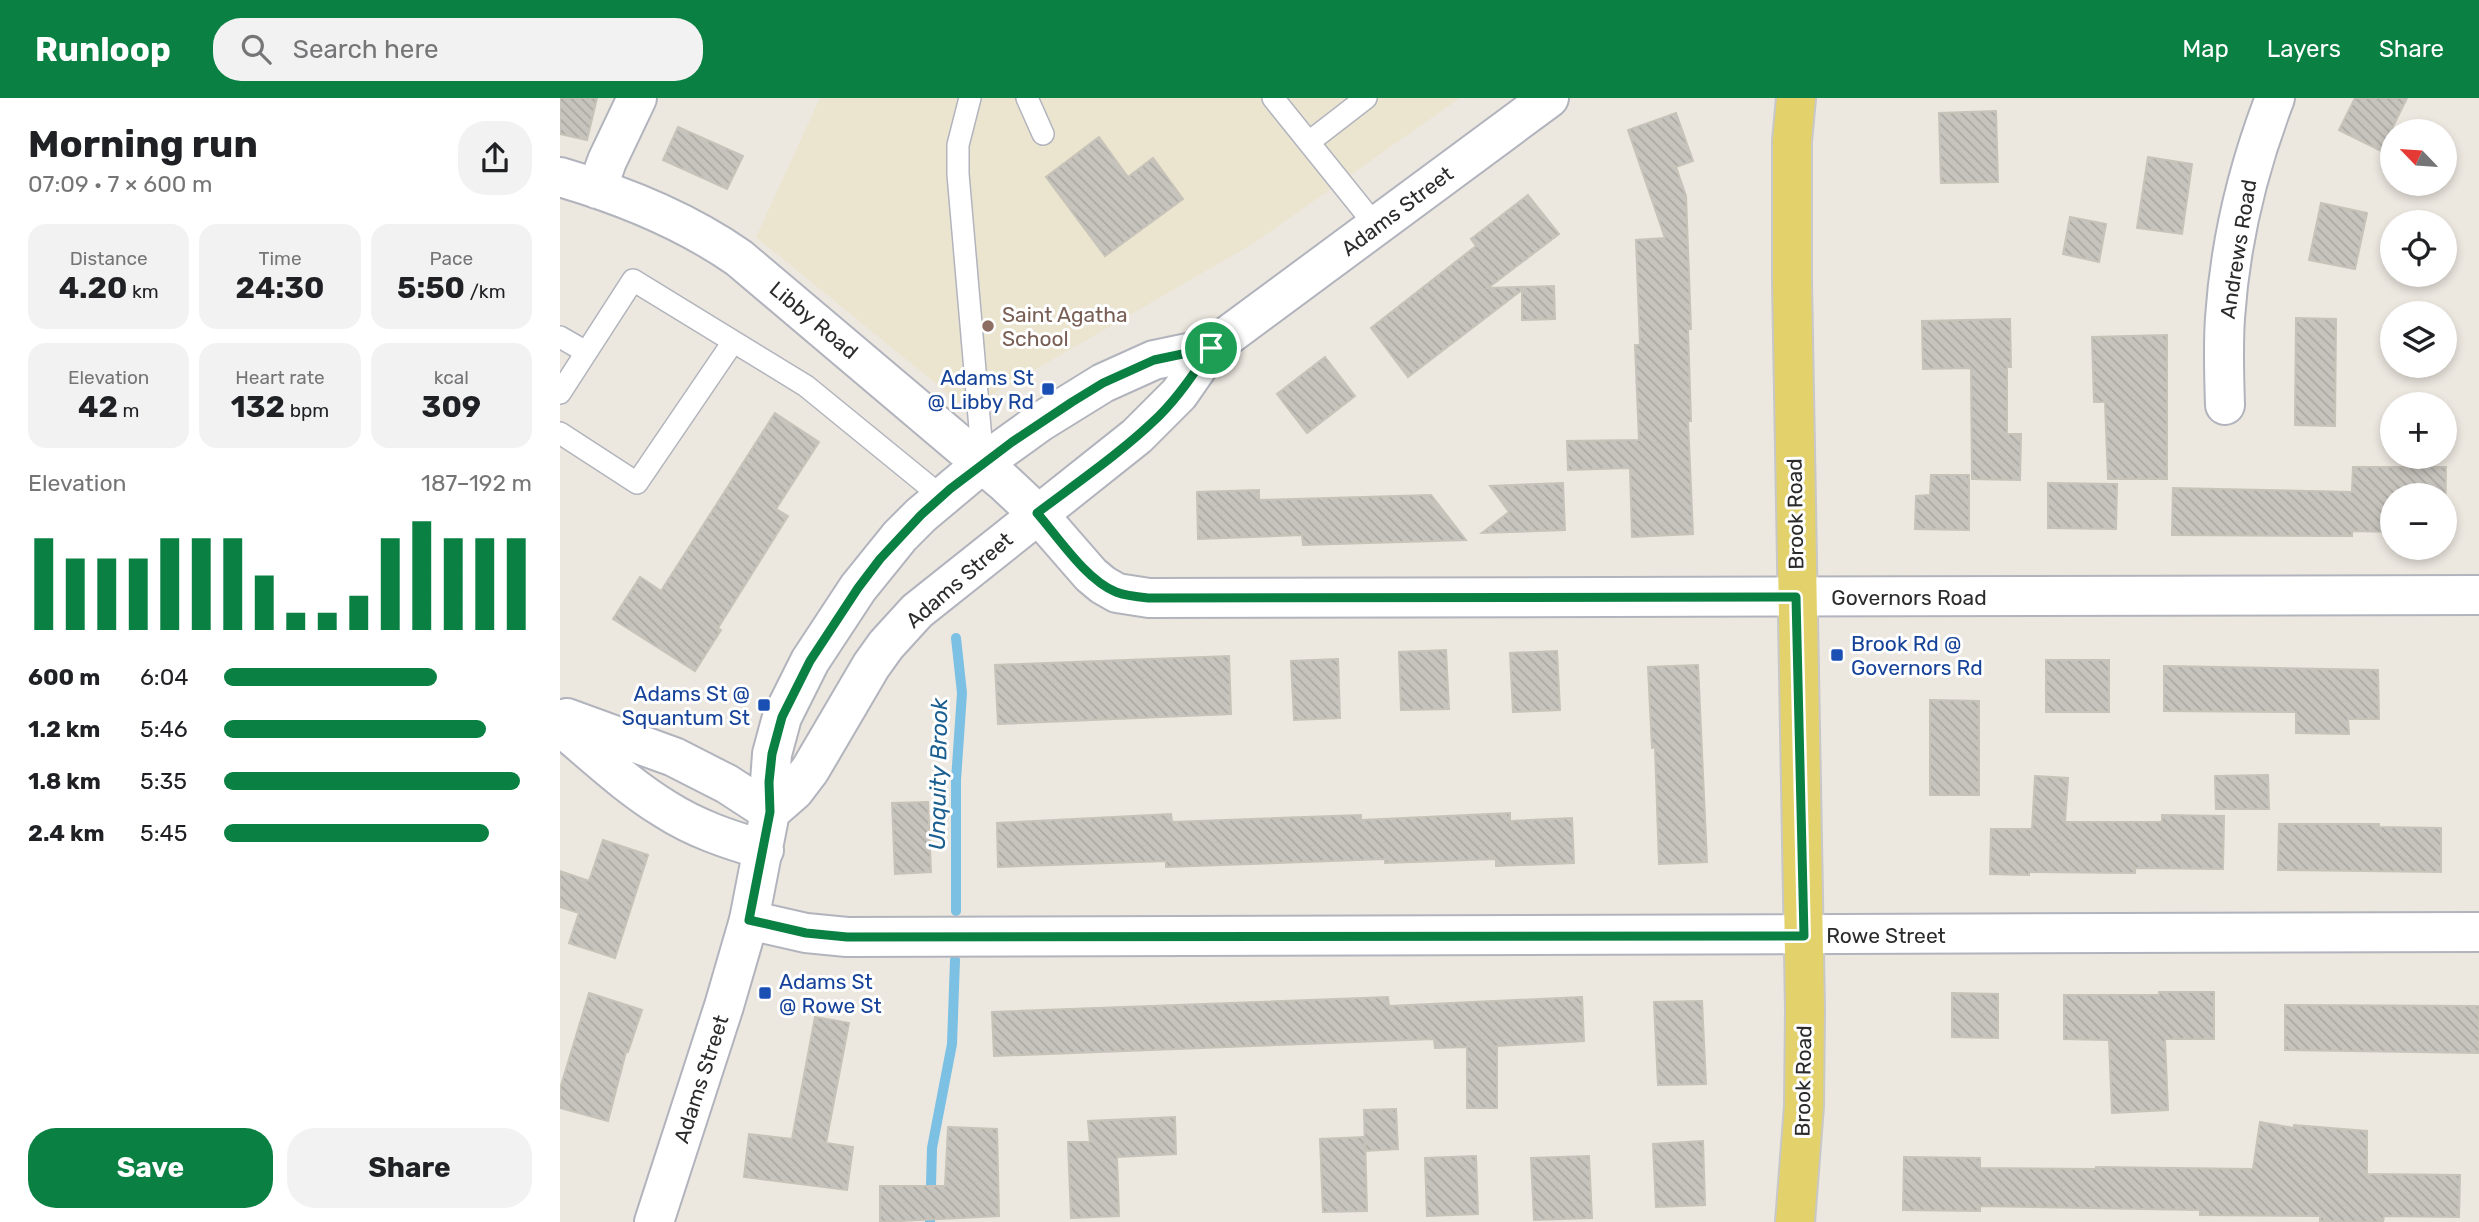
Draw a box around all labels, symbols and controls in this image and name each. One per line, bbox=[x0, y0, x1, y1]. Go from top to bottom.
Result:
search box bbox=[213, 18, 703, 81]
text: Runloop bbox=[35, 30, 171, 69]
icon: search bbox=[237, 30, 275, 68]
text: Search here bbox=[293, 34, 439, 65]
text: Map bbox=[2182, 35, 2229, 63]
text: Layers bbox=[2267, 35, 2341, 63]
text: Share bbox=[2379, 35, 2444, 63]
north arrow bbox=[2380, 119, 2457, 196]
map controls bbox=[2380, 119, 2457, 560]
text: Morning run bbox=[28, 121, 258, 167]
button: share bbox=[458, 121, 532, 195]
street label: Adams Street bbox=[1336, 161, 1458, 261]
text: 07:09 · 7 × 600 m bbox=[28, 170, 212, 198]
street label: Andrews Road bbox=[2215, 178, 2261, 320]
button: locate bbox=[2380, 210, 2457, 287]
text: Distance bbox=[70, 247, 148, 270]
text: Time bbox=[258, 247, 302, 270]
text: Pace bbox=[430, 247, 473, 270]
text: 4.20 bbox=[59, 270, 127, 306]
text: 24:30 bbox=[236, 270, 324, 306]
text: 5:50 bbox=[397, 270, 465, 306]
street label: Libby Road bbox=[765, 276, 863, 364]
text: km bbox=[127, 280, 159, 303]
text: /km bbox=[465, 280, 506, 303]
button: layers bbox=[2380, 301, 2457, 378]
place label: Saint Agatha School bbox=[1002, 302, 1128, 351]
marker: Saint Agatha School bbox=[980, 318, 996, 334]
pin bbox=[1181, 318, 1241, 378]
icon: arrive bbox=[1192, 329, 1230, 367]
place label: Adams St @ Libby Rd bbox=[928, 365, 1034, 414]
text: Elevation bbox=[68, 366, 149, 389]
text: Heart rate bbox=[235, 366, 325, 389]
text: kcal bbox=[434, 366, 469, 389]
marker: Adams St @ Libby Rd bbox=[1040, 381, 1056, 397]
text: 42 bbox=[78, 389, 118, 425]
text: 132 bbox=[231, 389, 285, 425]
text: 309 bbox=[422, 389, 481, 425]
button: + bbox=[2380, 392, 2457, 469]
text: m bbox=[118, 399, 139, 422]
text: bpm bbox=[285, 399, 329, 422]
street label: Brook Road bbox=[1782, 458, 1808, 570]
text: Elevation bbox=[28, 469, 127, 497]
text: 187–192 m bbox=[421, 469, 532, 497]
button: − bbox=[2380, 483, 2457, 560]
street label: Adams Street bbox=[901, 527, 1017, 633]
street label: Governors Road bbox=[1831, 585, 1987, 610]
place label: Brook Rd @ Governors Rd bbox=[1851, 631, 1983, 680]
marker: Brook Rd @ Governors Rd bbox=[1829, 647, 1845, 663]
text: 600 m bbox=[28, 663, 100, 691]
text: 6:04 bbox=[140, 663, 189, 691]
place label: Adams St @ Squantum St bbox=[622, 681, 750, 730]
marker: Adams St @ Squantum St bbox=[756, 697, 772, 713]
water label: Unquity Brook bbox=[923, 697, 953, 850]
text: 1.2 km bbox=[28, 715, 100, 743]
text: 5:46 bbox=[140, 715, 188, 743]
text: 1.8 km bbox=[28, 767, 101, 795]
text: 5:35 bbox=[140, 767, 187, 795]
text: 2.4 km bbox=[28, 819, 104, 847]
text: 5:45 bbox=[140, 819, 188, 847]
street label: Rowe Street bbox=[1826, 923, 1946, 948]
place label: Adams St @ Rowe St bbox=[779, 969, 882, 1018]
marker: Adams St @ Rowe St bbox=[757, 985, 773, 1001]
street label: Adams Street bbox=[669, 1012, 733, 1146]
street label: Brook Road bbox=[1790, 1025, 1816, 1137]
button: Save bbox=[28, 1128, 273, 1208]
button: Share bbox=[287, 1128, 532, 1208]

